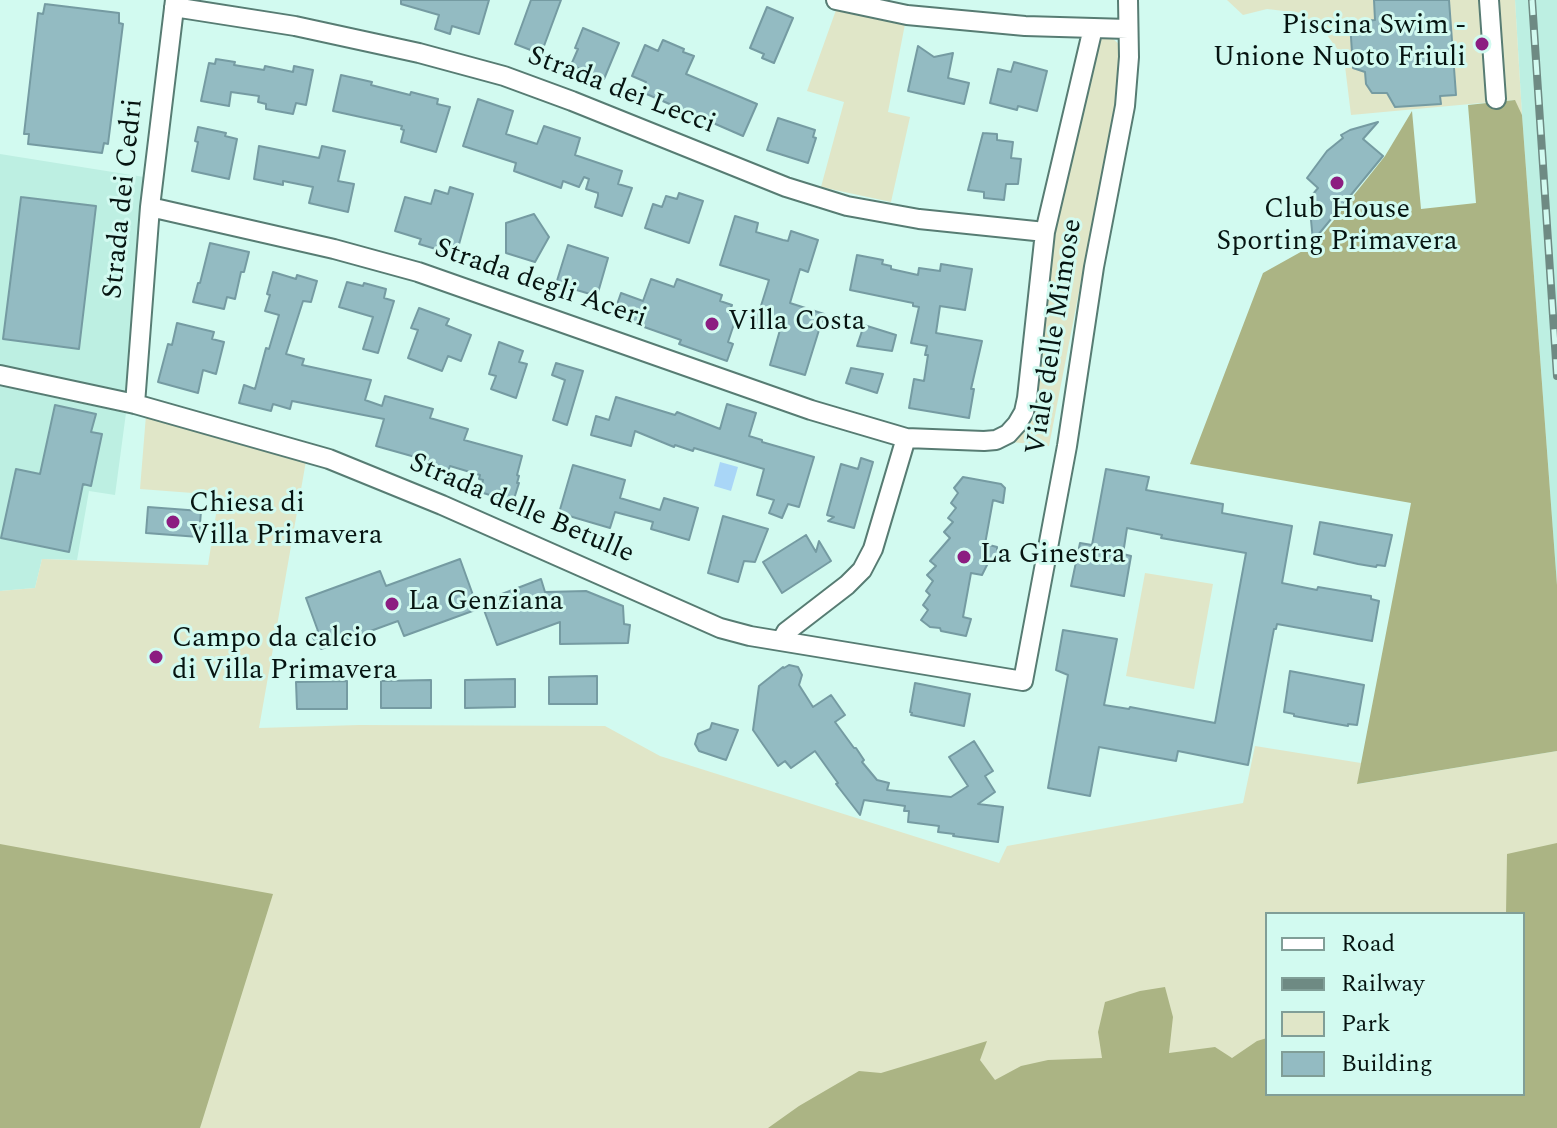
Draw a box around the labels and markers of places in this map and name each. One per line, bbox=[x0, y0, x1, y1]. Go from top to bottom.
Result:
place label: Piscina Swim - Unione Nuoto Friuli bbox=[1213, 11, 1466, 77]
marker: Piscina Swim - Unione Nuoto Friuli bbox=[1473, 35, 1491, 53]
marker: Club House Sporting Primavera bbox=[1328, 174, 1346, 192]
place label: Club House Sporting Primavera bbox=[1216, 195, 1458, 261]
place label: Villa Costa bbox=[728, 307, 866, 341]
marker: Villa Costa bbox=[703, 315, 721, 333]
place label: Chiesa di Villa Primavera bbox=[189, 489, 383, 555]
marker: Chiesa di Villa Primavera bbox=[164, 513, 182, 531]
place label: La Ginestra bbox=[980, 540, 1126, 574]
marker: La Ginestra bbox=[955, 548, 973, 566]
place label: La Genziana bbox=[408, 587, 563, 621]
marker: La Genziana bbox=[383, 595, 401, 613]
place label: Campo da calcio di Villa Primavera bbox=[172, 624, 397, 690]
marker: Campo da calcio di Villa Primavera bbox=[147, 648, 165, 666]

